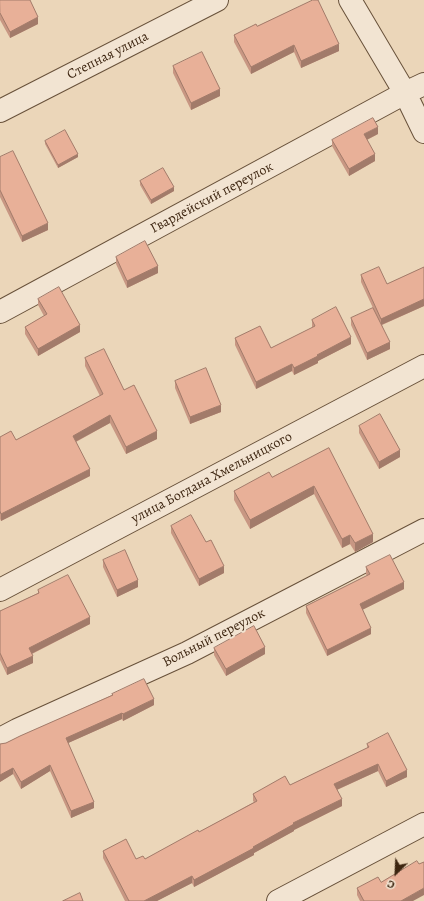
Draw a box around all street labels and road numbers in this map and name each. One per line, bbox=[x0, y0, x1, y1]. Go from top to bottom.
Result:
street label: Степная улица bbox=[64, 28, 152, 84]
street label: Гвардейский переулок bbox=[148, 159, 276, 237]
street label: улица Богдана Хмельницкого bbox=[129, 428, 295, 528]
street label: Вольный переулок bbox=[160, 605, 268, 671]

